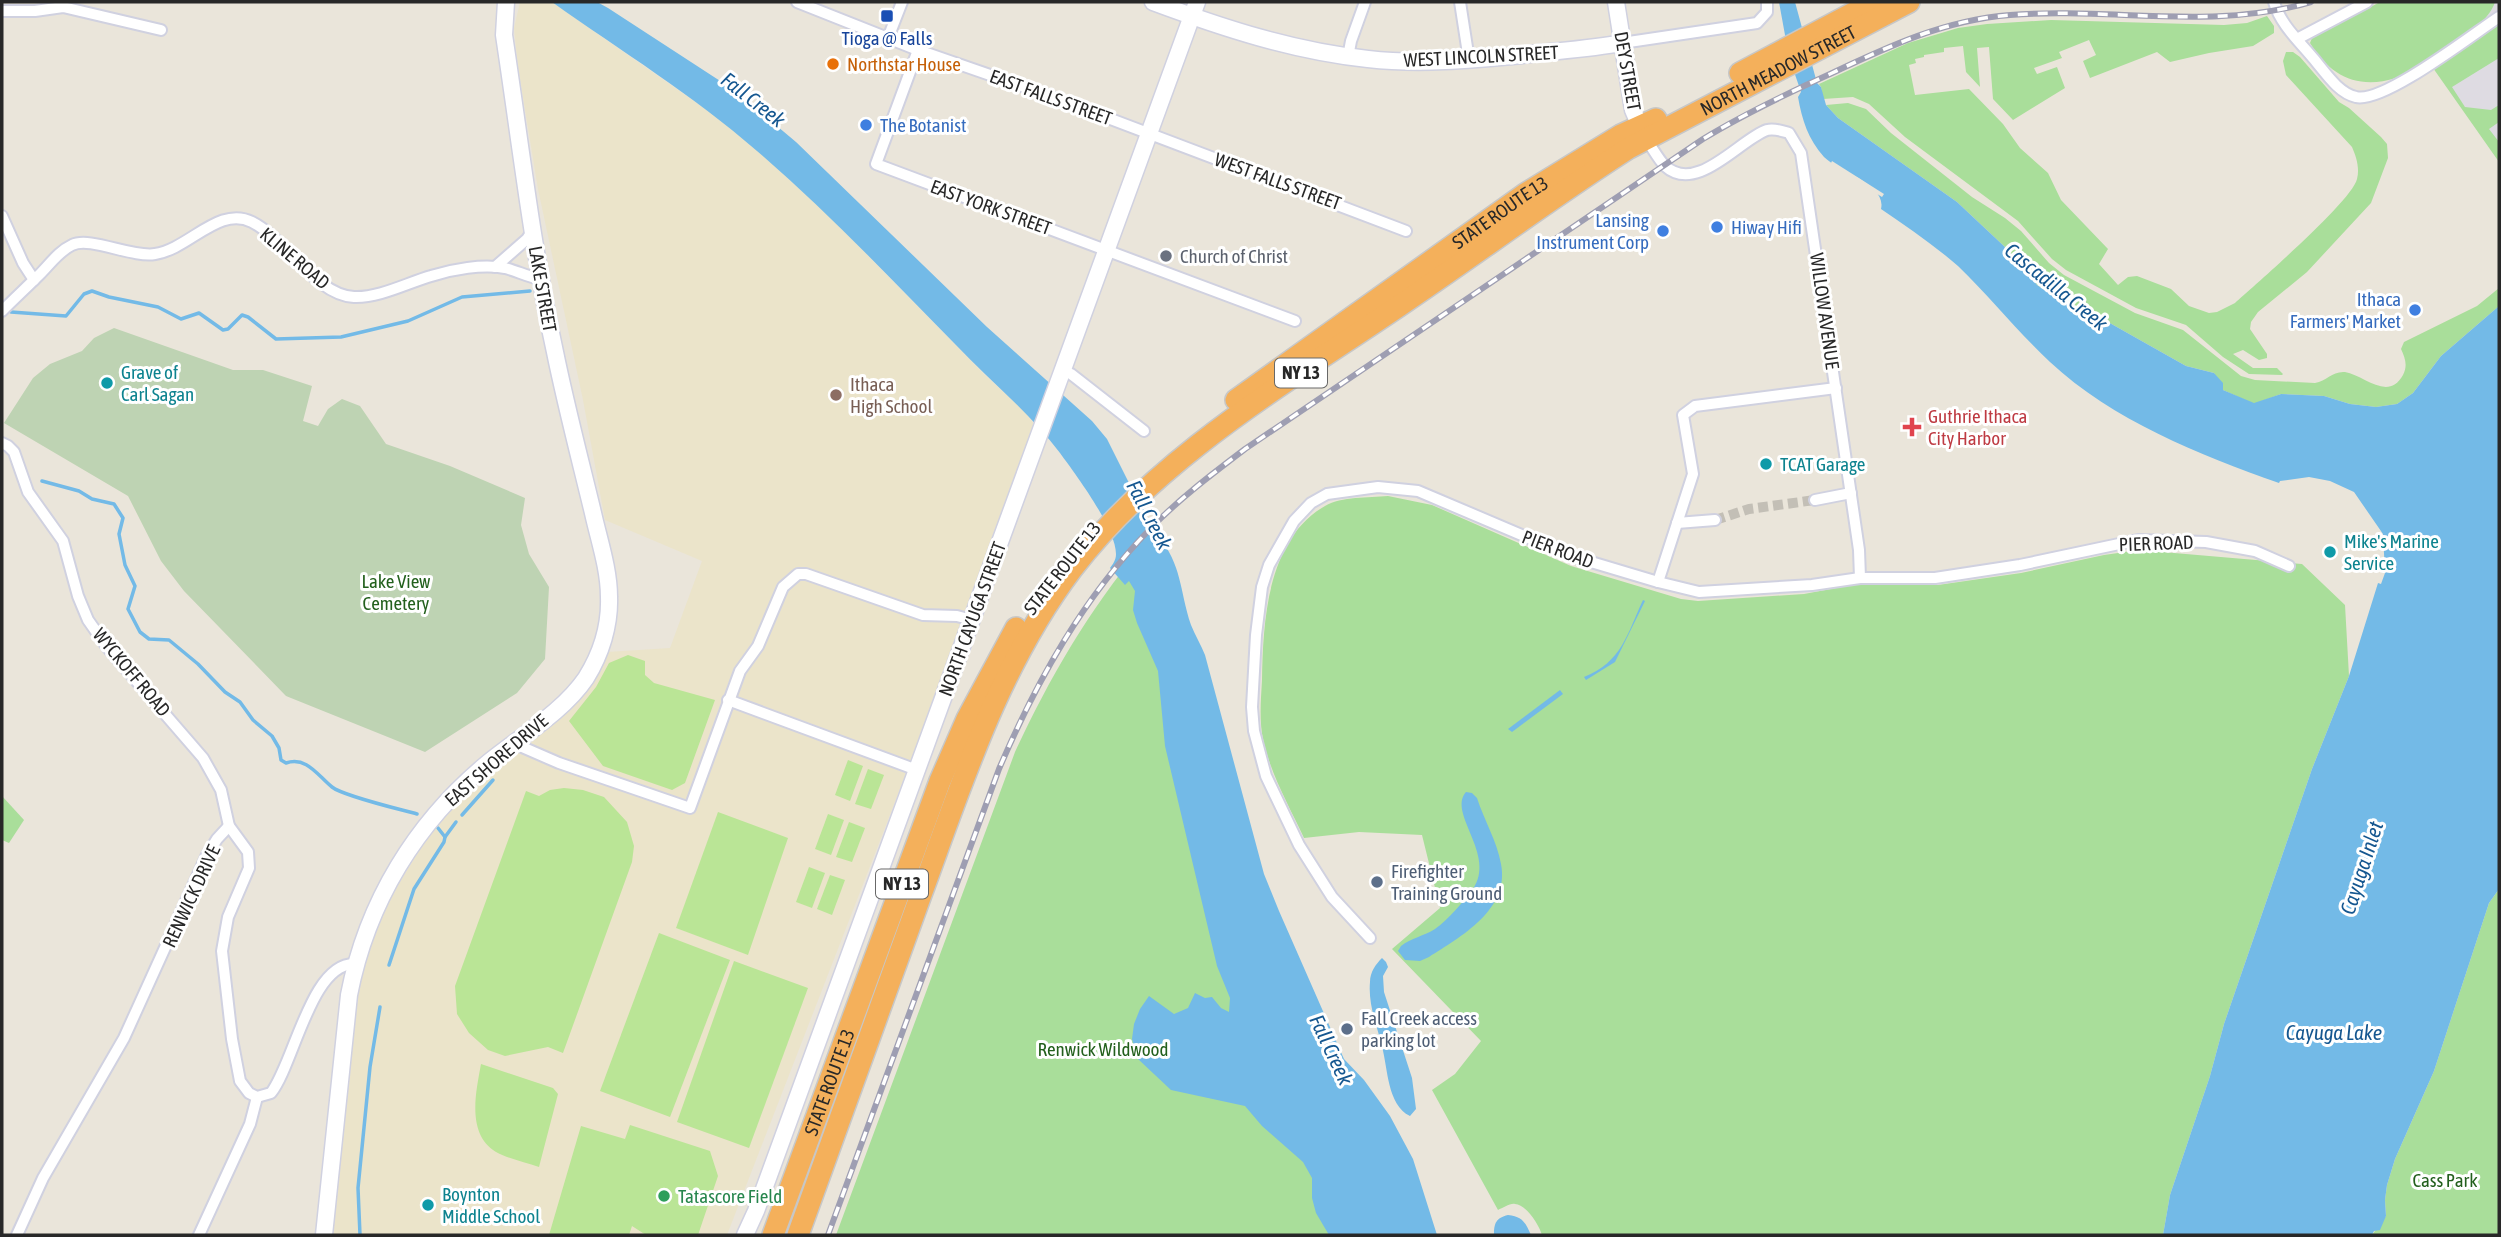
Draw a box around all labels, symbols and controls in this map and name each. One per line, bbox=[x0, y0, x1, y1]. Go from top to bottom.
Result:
marker: Tioga @ Falls bbox=[879, 8, 895, 24]
street label: NORTH MEADOW STREET bbox=[1696, 20, 1860, 120]
place label: Tioga @ Falls bbox=[842, 27, 933, 49]
street label: DEY STREET bbox=[1610, 30, 1646, 113]
street label: WEST LINCOLN STREET bbox=[1403, 41, 1560, 71]
place label: Northstar House bbox=[847, 53, 961, 75]
marker: Northstar House bbox=[825, 56, 841, 72]
street label: EAST FALLS STREET bbox=[987, 65, 1116, 130]
water label: Fall Creek bbox=[717, 67, 791, 132]
place label: The Botanist bbox=[880, 114, 966, 136]
marker: The Botanist bbox=[858, 117, 874, 133]
street label: WEST FALLS STREET bbox=[1212, 148, 1345, 214]
street label: STATE ROUTE 13 bbox=[1448, 172, 1552, 253]
street label: EAST YORK STREET bbox=[928, 175, 1055, 239]
place label: Lansing Instrument Corp bbox=[1536, 209, 1650, 253]
place label: Hiway Hifi bbox=[1731, 216, 1802, 238]
marker: Hiway Hifi bbox=[1709, 219, 1725, 235]
street label: KLINE ROAD bbox=[256, 223, 334, 293]
marker: Lansing Instrument Corp bbox=[1655, 223, 1671, 239]
water label: Cascadilla Creek bbox=[2000, 237, 2113, 335]
street label: LAKE STREET bbox=[525, 244, 562, 334]
place label: Church of Christ bbox=[1180, 245, 1288, 267]
marker: Church of Christ bbox=[1158, 248, 1174, 264]
street label: WILLOW AVENUE bbox=[1806, 251, 1844, 371]
place label: Ithaca Farmers' Market bbox=[2290, 288, 2401, 332]
marker: Ithaca Farmers' Market bbox=[2407, 302, 2423, 318]
road number: NY 13 bbox=[1275, 358, 1327, 388]
place label: Grave of Carl Sagan bbox=[121, 361, 194, 405]
place label: Ithaca High School bbox=[850, 373, 933, 417]
marker: Grave of Carl Sagan bbox=[99, 375, 115, 391]
marker: Ithaca High School bbox=[828, 387, 844, 403]
place label: Guthrie Ithaca City Harbor bbox=[1928, 405, 2027, 449]
marker: Guthrie Ithaca City Harbor bbox=[1902, 417, 1922, 437]
place label: TCAT Garage bbox=[1780, 453, 1865, 475]
marker: TCAT Garage bbox=[1758, 456, 1774, 472]
water label: Fall Creek bbox=[1122, 476, 1178, 554]
street label: STATE ROUTE 13 bbox=[1019, 517, 1105, 619]
street label: PIER ROAD bbox=[1519, 525, 1597, 573]
place label: Mike's Marine Service bbox=[2344, 530, 2439, 574]
street label: PIER ROAD bbox=[2118, 531, 2194, 555]
street label: NORTH CAYUGA STREET bbox=[934, 538, 1010, 699]
marker: Mike's Marine Service bbox=[2322, 544, 2338, 560]
park label: Lake View Cemetery bbox=[362, 570, 431, 614]
street label: WYCKOFF ROAD bbox=[89, 623, 175, 721]
street label: EAST SHORE DRIVE bbox=[440, 709, 552, 811]
water label: Cayuga Inlet bbox=[2335, 818, 2387, 917]
street label: RENWICK DRIVE bbox=[158, 841, 224, 951]
place label: Firefighter Training Ground bbox=[1391, 860, 1502, 904]
road number: NY 13 bbox=[876, 870, 928, 898]
marker: Firefighter Training Ground bbox=[1369, 874, 1385, 890]
place label: Fall Creek access parking lot bbox=[1361, 1007, 1477, 1051]
water label: Fall Creek bbox=[1305, 1011, 1359, 1089]
water label: Cayuga Lake bbox=[2286, 1020, 2382, 1044]
marker: Fall Creek access parking lot bbox=[1339, 1021, 1355, 1037]
street label: STATE ROUTE 13 bbox=[800, 1026, 859, 1138]
park label: Renwick Wildwood bbox=[1037, 1038, 1169, 1060]
park label: Cass Park bbox=[2412, 1169, 2478, 1191]
place label: Boynton Middle School bbox=[442, 1183, 540, 1227]
place label: Tatascore Field bbox=[678, 1185, 782, 1207]
marker: Tatascore Field bbox=[656, 1188, 672, 1204]
marker: Boynton Middle School bbox=[420, 1197, 436, 1213]

